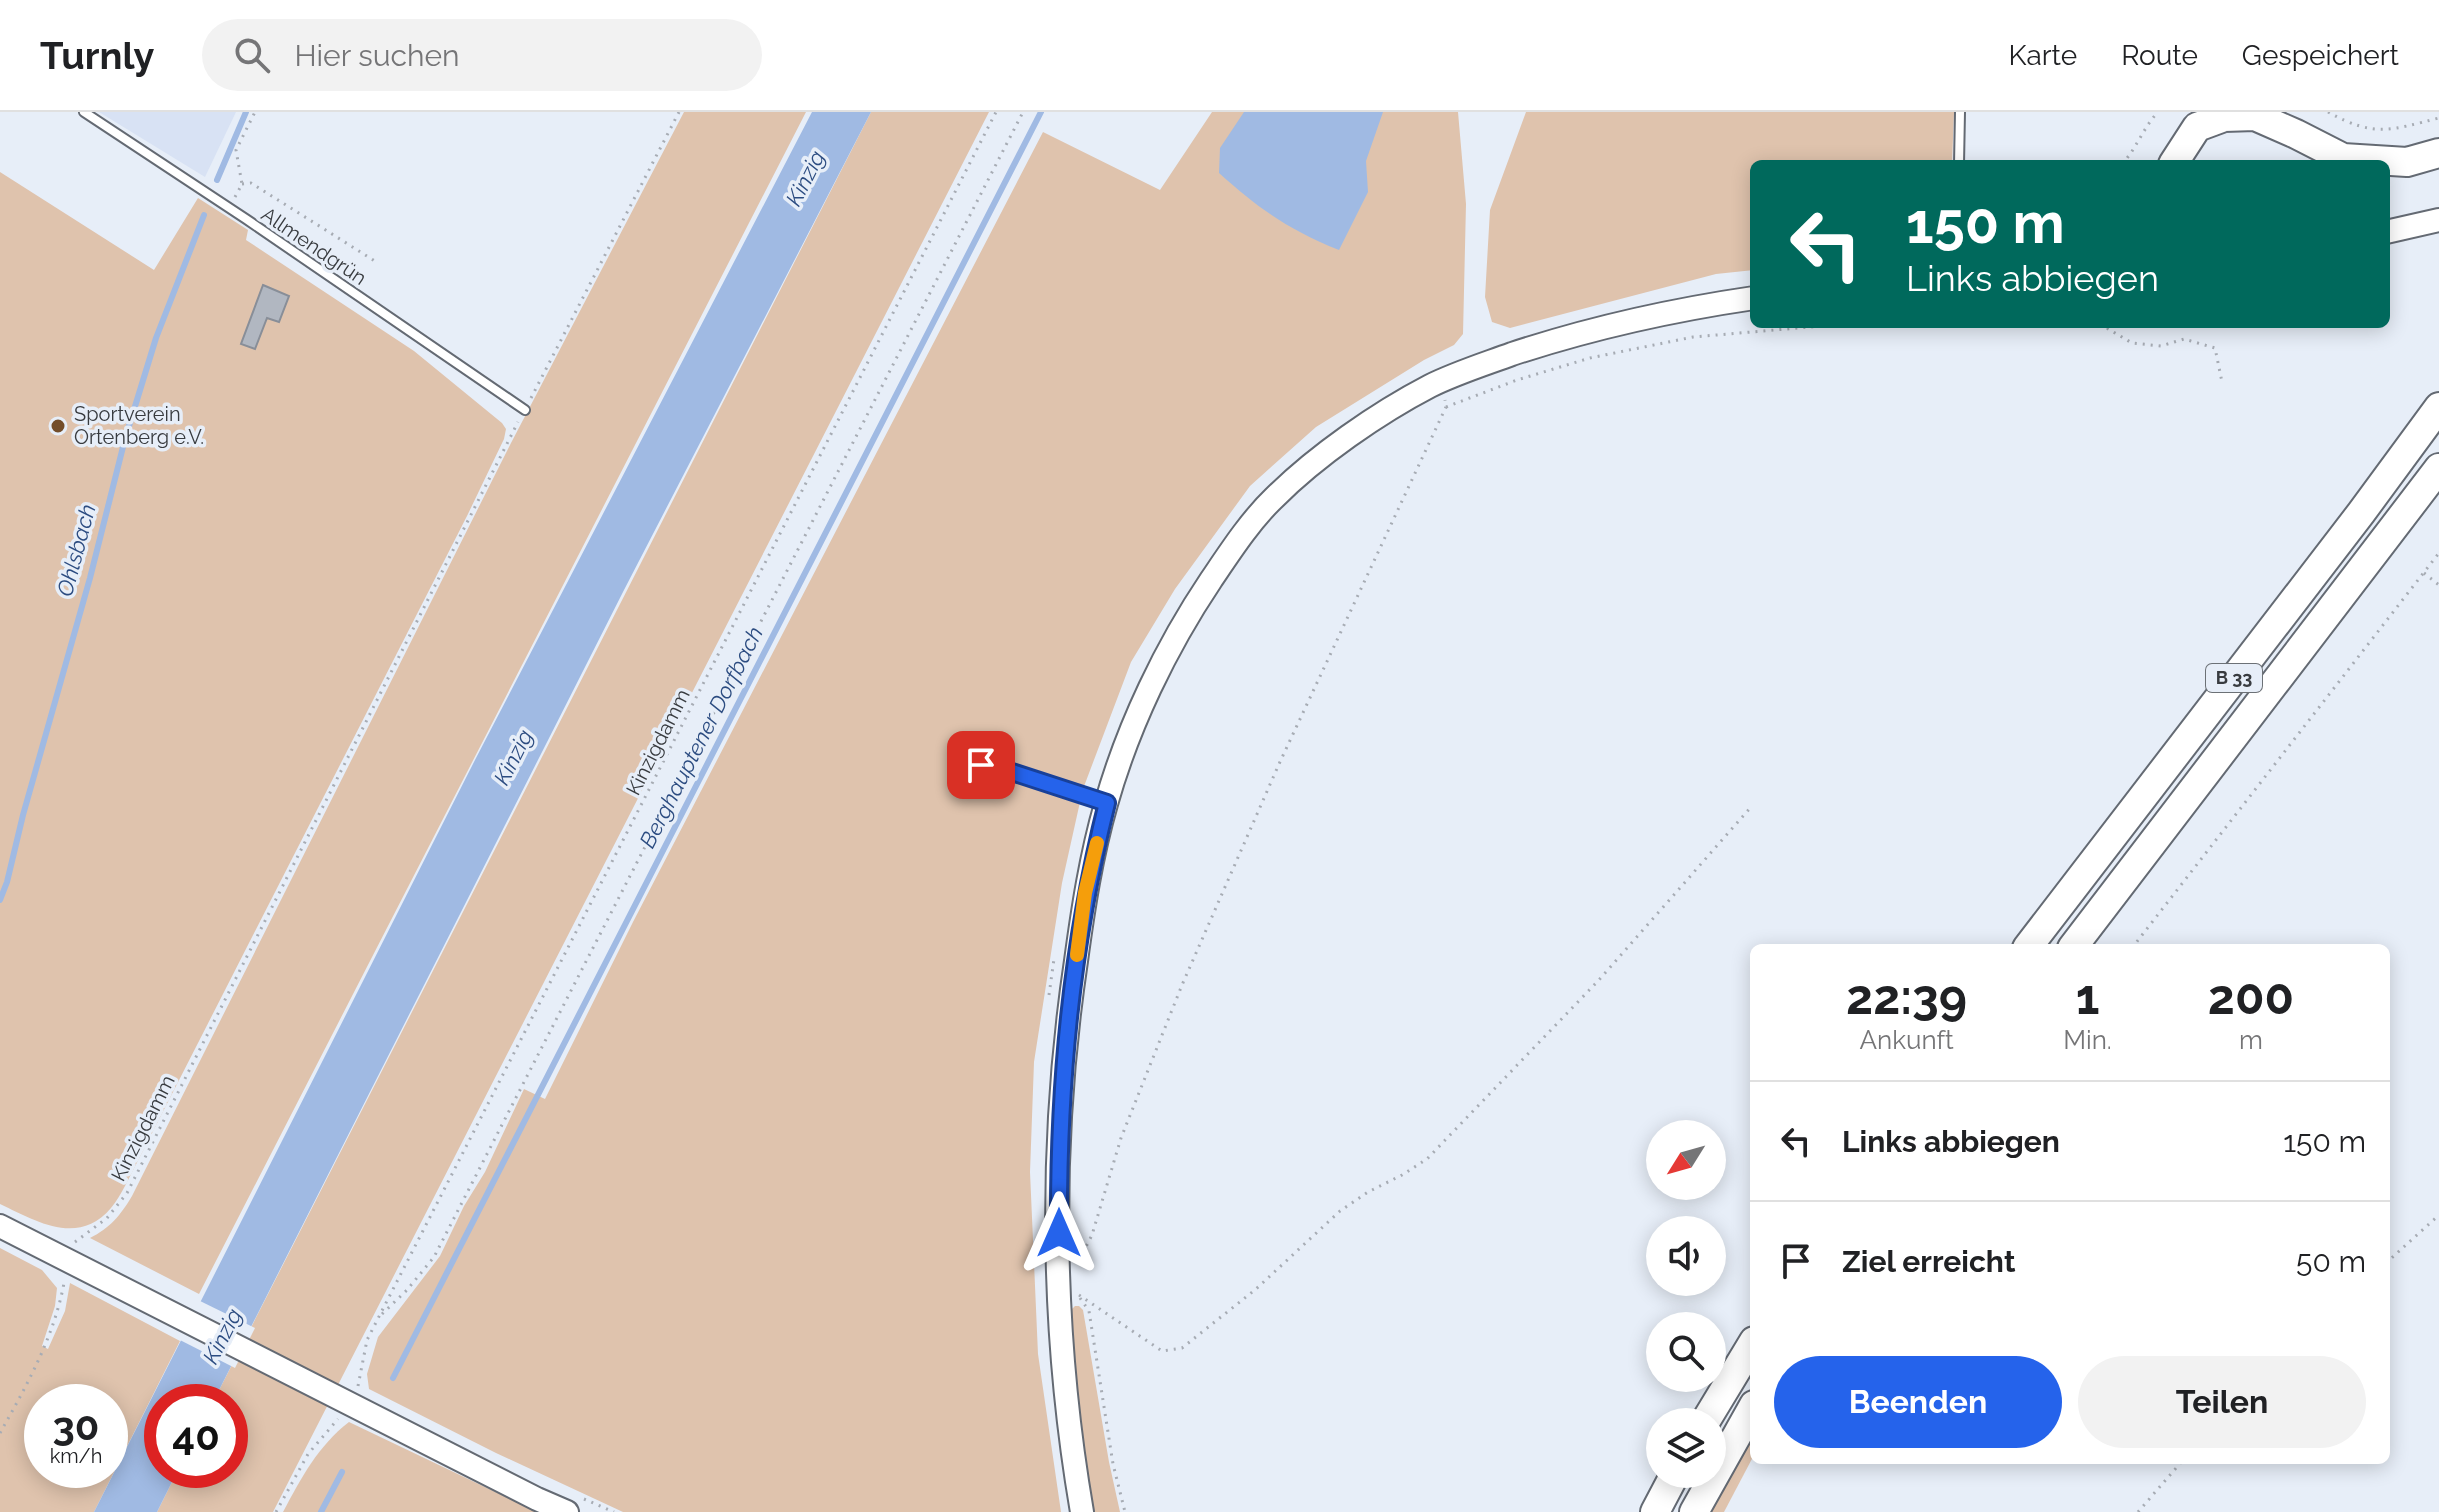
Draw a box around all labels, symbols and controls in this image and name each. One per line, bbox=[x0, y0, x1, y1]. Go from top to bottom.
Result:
search box bbox=[202, 19, 762, 91]
text: Turnly bbox=[40, 33, 154, 78]
icon: search bbox=[230, 33, 274, 77]
text: Hier suchen bbox=[294, 38, 460, 73]
text: Karte bbox=[2008, 39, 2077, 72]
text: Route bbox=[2121, 39, 2198, 72]
text: Gespeichert bbox=[2242, 39, 2399, 72]
water label: Kinzig bbox=[780, 146, 830, 210]
text: 150 m bbox=[1906, 190, 2065, 256]
icon: left bbox=[1774, 192, 1878, 296]
street label: Allmendgrün bbox=[257, 202, 371, 290]
text: Links abbiegen bbox=[1906, 257, 2159, 299]
place label: Sportverein Ortenberg e.V. bbox=[74, 402, 204, 449]
marker: Sportverein Ortenberg e.V. bbox=[49, 417, 67, 435]
water label: Ohlsbach bbox=[51, 501, 101, 599]
water label: Berghauptener Dorfbach bbox=[634, 622, 768, 852]
road number: B 33 bbox=[2206, 664, 2262, 692]
street label: Kinzigdamm bbox=[621, 685, 695, 799]
water label: Kinzig bbox=[488, 725, 538, 789]
pin bbox=[947, 731, 1015, 799]
icon: arrive bbox=[959, 743, 1003, 787]
text: 22:39 bbox=[1846, 969, 1967, 1025]
text: 1 bbox=[2076, 969, 2099, 1025]
text: 200 bbox=[2208, 969, 2294, 1025]
text: Ankunft bbox=[1859, 1025, 1954, 1055]
text: Min. bbox=[2063, 1025, 2112, 1055]
text: m bbox=[2239, 1025, 2263, 1055]
street label: Kinzigdamm bbox=[106, 1071, 180, 1185]
icon: left bbox=[1774, 1119, 1818, 1163]
north arrow bbox=[1646, 1120, 1726, 1200]
map controls bbox=[1646, 1120, 1726, 1488]
text: Links abbiegen bbox=[1842, 1124, 2060, 1159]
text: 150 m bbox=[2283, 1124, 2366, 1159]
position arrow bbox=[1017, 1191, 1101, 1275]
button: sound bbox=[1646, 1216, 1726, 1296]
icon: arrive bbox=[1774, 1239, 1818, 1283]
text: Ziel erreicht bbox=[1842, 1244, 2015, 1279]
text: 50 m bbox=[2296, 1244, 2366, 1279]
water label: Kinzig bbox=[197, 1304, 247, 1368]
button: search bbox=[1646, 1312, 1726, 1392]
button: Beenden bbox=[1774, 1356, 2062, 1448]
button: Teilen bbox=[2078, 1356, 2366, 1448]
speed limit sign: 40 bbox=[144, 1384, 248, 1488]
text: 30 bbox=[53, 1402, 99, 1449]
button: layers bbox=[1646, 1408, 1726, 1488]
text: km/h bbox=[50, 1444, 102, 1468]

